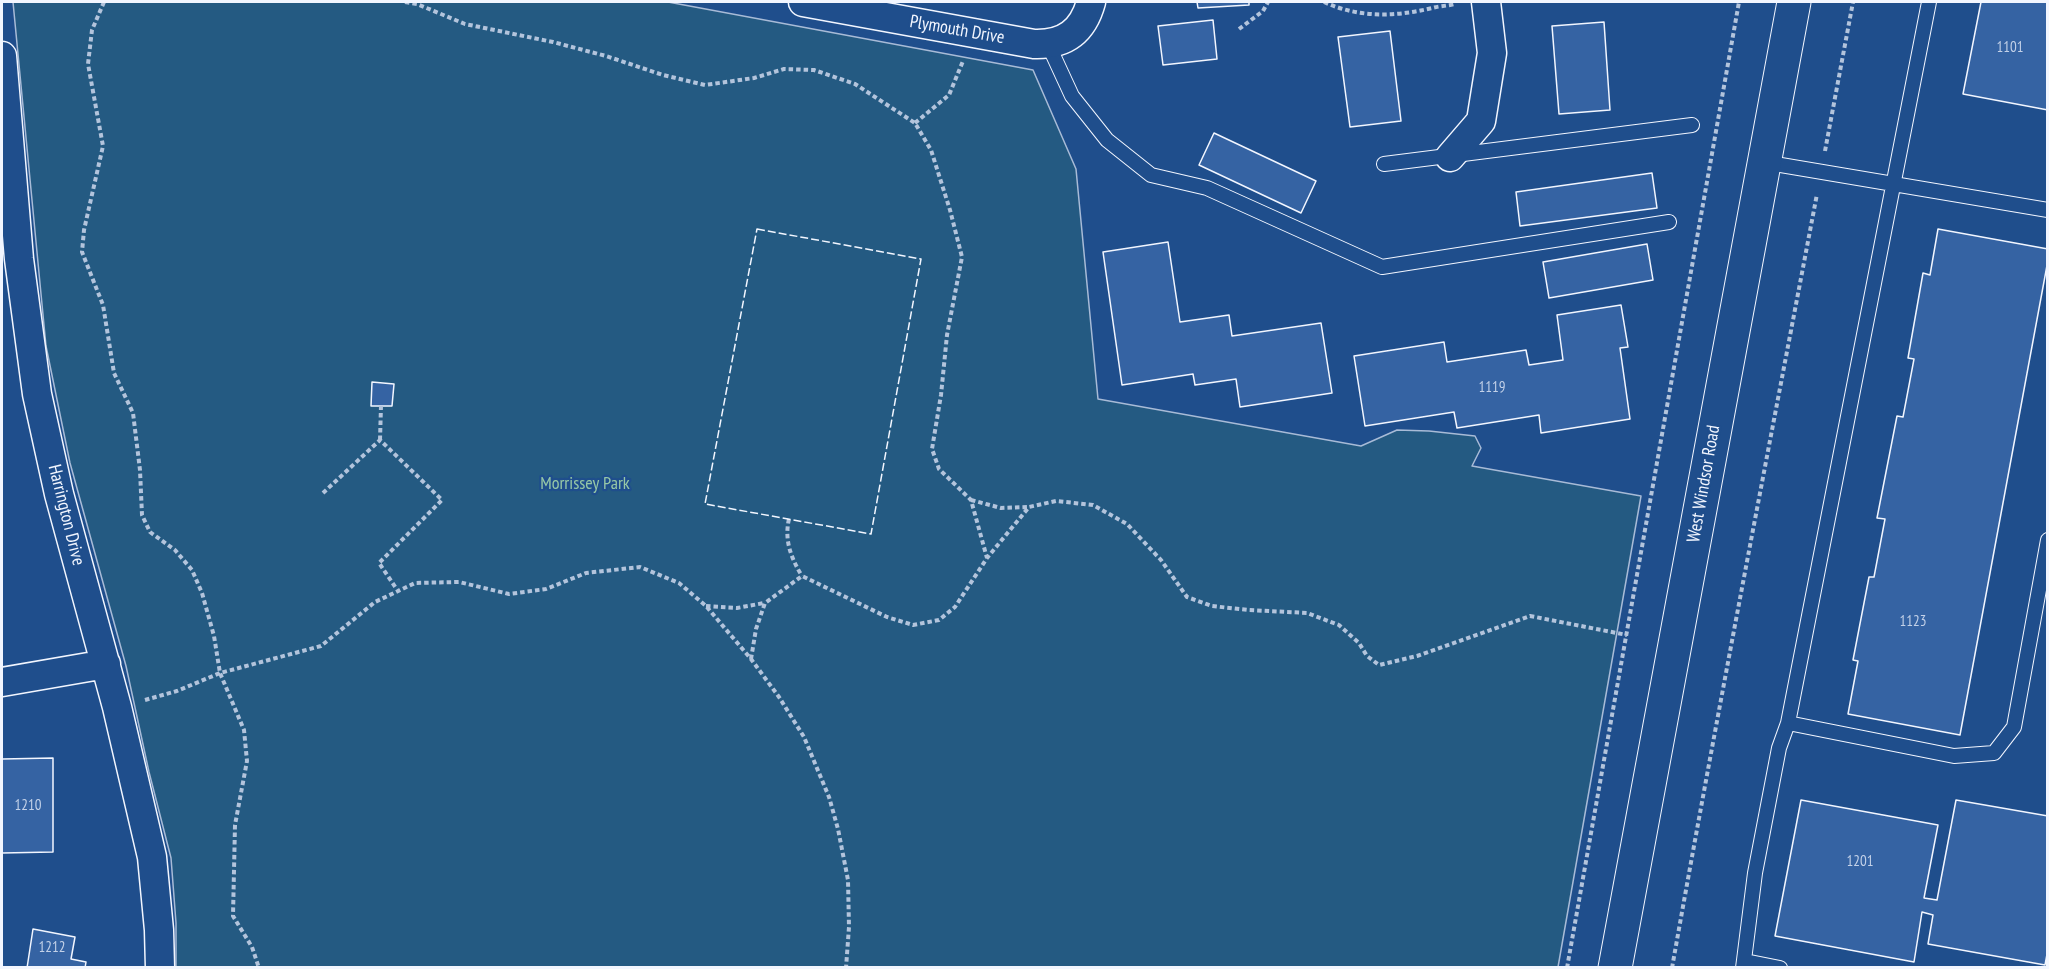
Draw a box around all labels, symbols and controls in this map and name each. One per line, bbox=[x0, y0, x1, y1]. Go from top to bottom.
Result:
street label: Plymouth Drive bbox=[908, 11, 1006, 49]
house number: 1101 bbox=[1997, 39, 2023, 57]
house number: 1119 bbox=[1479, 379, 1505, 397]
street label: West Windsor Road bbox=[1683, 424, 1725, 544]
street label: Harrington Drive bbox=[43, 462, 89, 568]
park label: Morrissey Park bbox=[540, 473, 630, 495]
house number: 1123 bbox=[1900, 613, 1926, 631]
house number: 1210 bbox=[15, 797, 41, 815]
house number: 1201 bbox=[1847, 853, 1873, 871]
house number: 1212 bbox=[39, 939, 65, 957]

